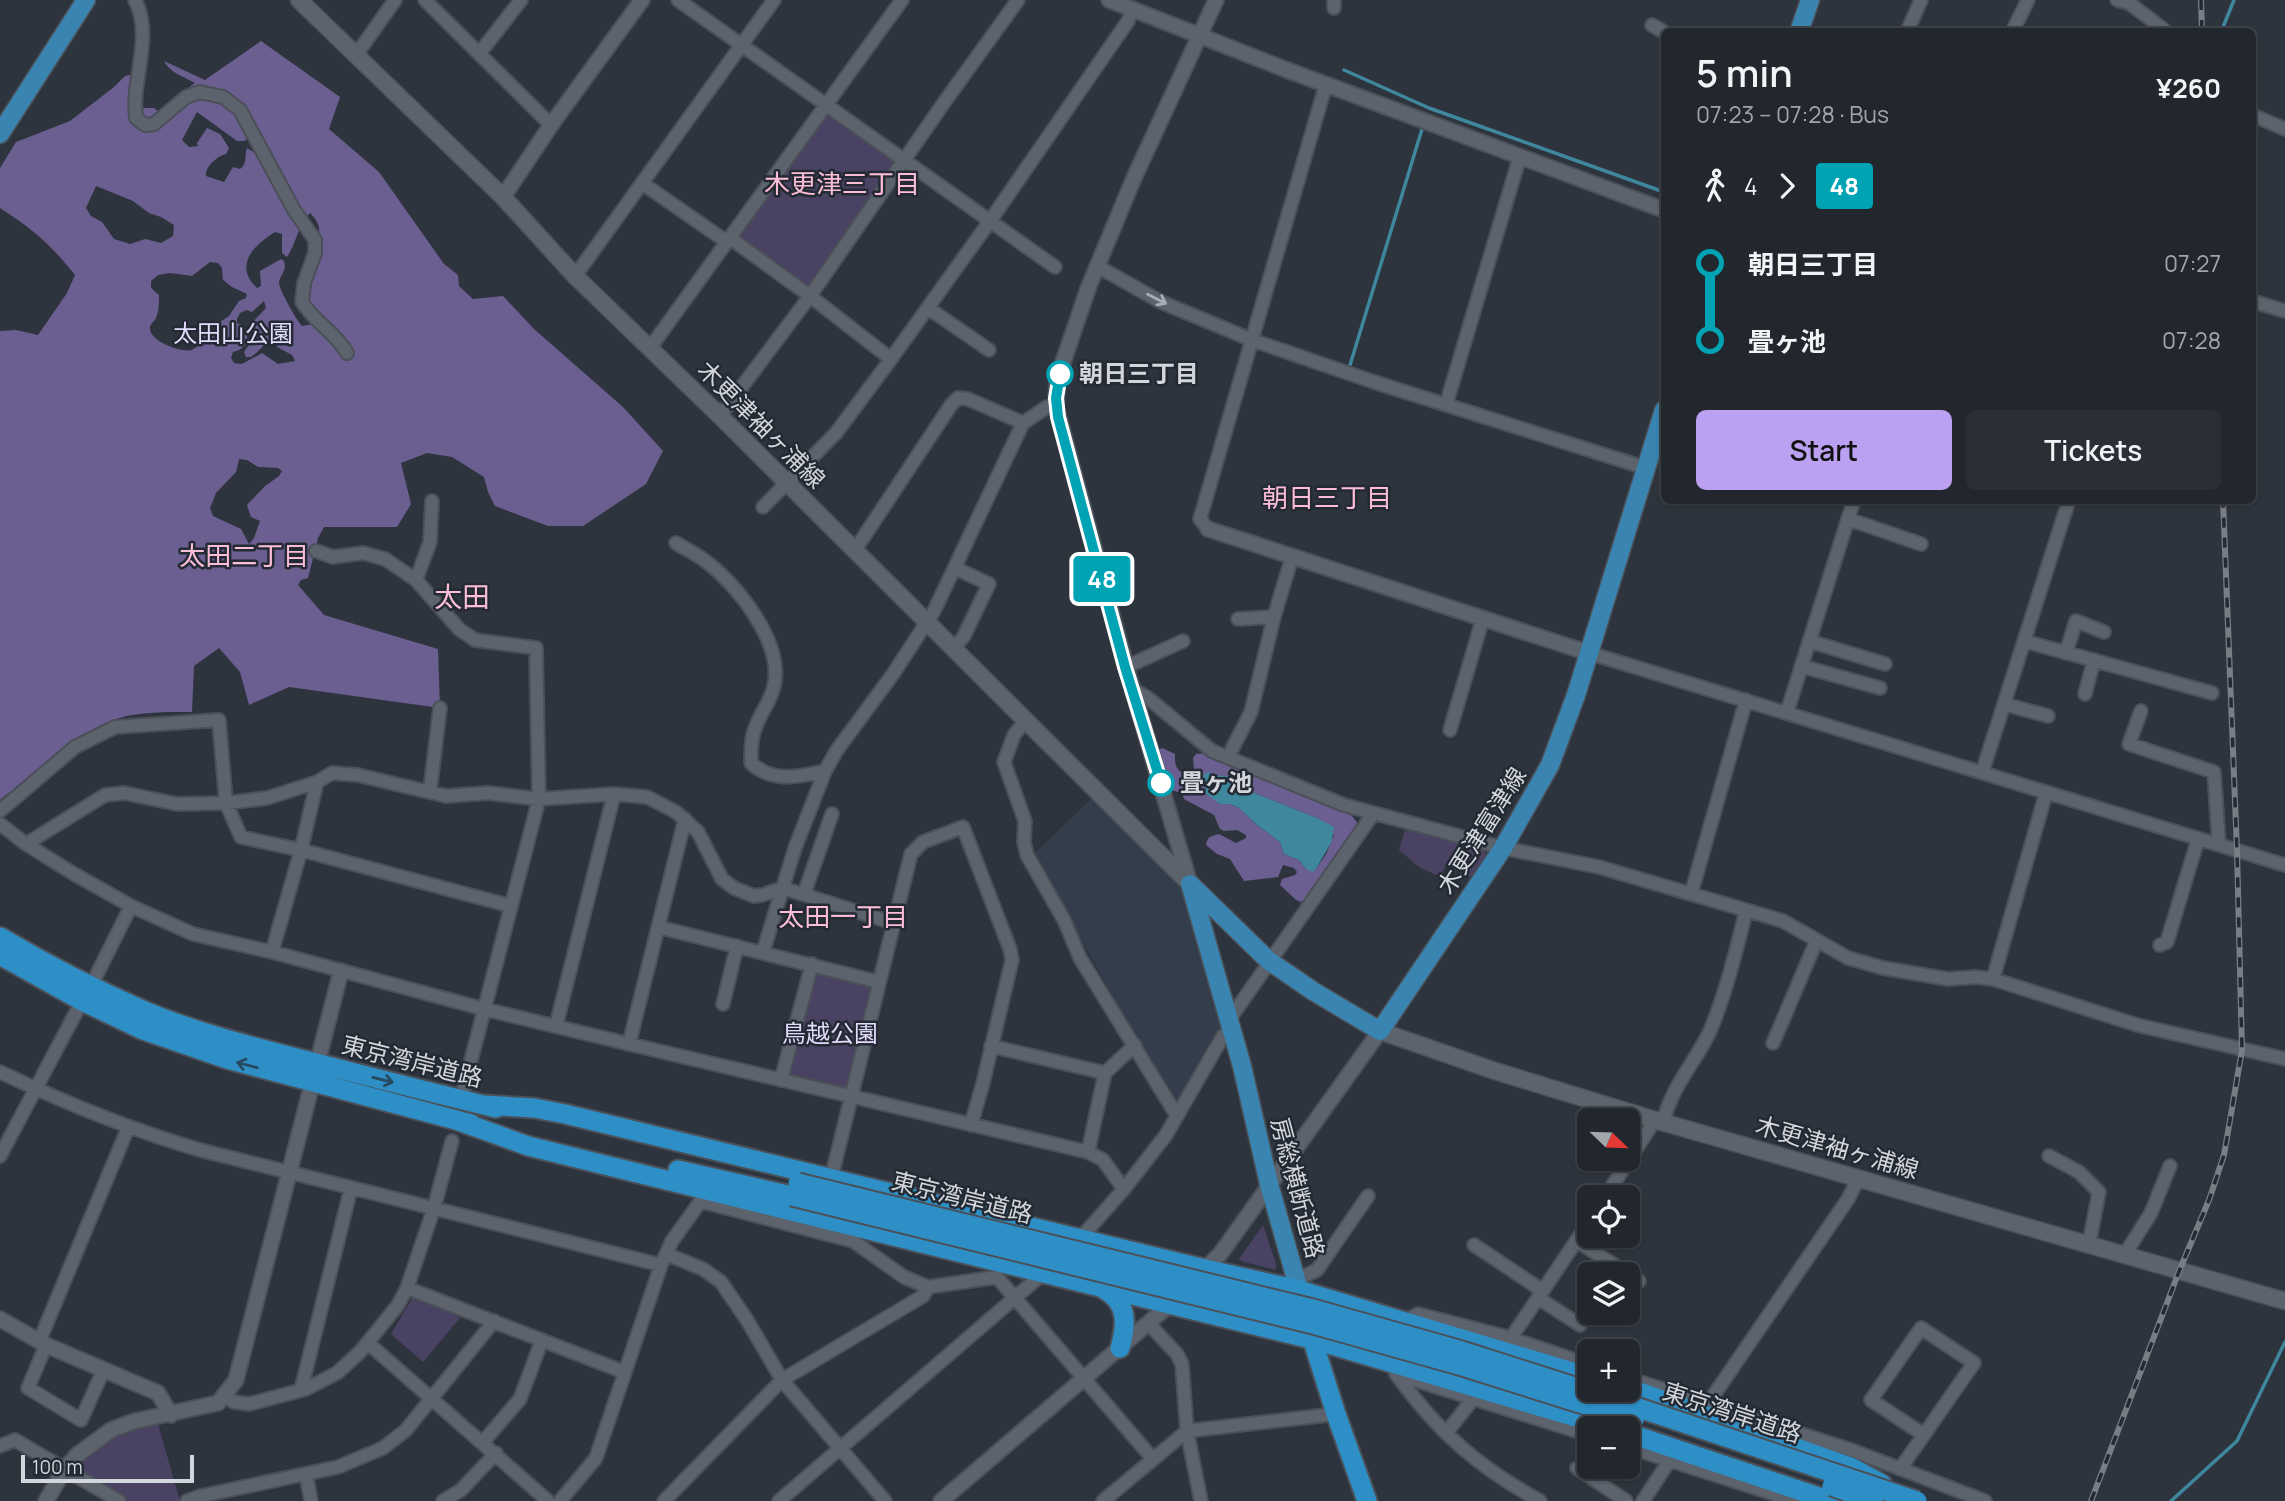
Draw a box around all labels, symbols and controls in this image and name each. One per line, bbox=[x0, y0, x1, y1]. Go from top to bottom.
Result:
text: 5 min bbox=[1696, 46, 1793, 98]
text: ¥260 bbox=[2156, 70, 2221, 106]
text: 07:23 – 07:28 · Bus bbox=[1696, 98, 1889, 130]
district label: 木更津三丁目 bbox=[764, 165, 920, 201]
icon: walk bbox=[1696, 167, 1734, 205]
icon: forward bbox=[1768, 167, 1806, 205]
text: 48 bbox=[1830, 169, 1859, 202]
text: 4 bbox=[1744, 170, 1758, 202]
text: 朝日三丁目 bbox=[1748, 246, 1878, 282]
text: 07:27 bbox=[2164, 247, 2221, 279]
one-way arrow bbox=[1146, 293, 1167, 307]
park label: 太田山公園 bbox=[173, 316, 293, 349]
text: 畳ヶ池 bbox=[1748, 323, 1826, 359]
text: 07:28 bbox=[2162, 324, 2221, 356]
street label: 木更津袖ヶ浦線 bbox=[691, 353, 833, 495]
place label: 朝日三丁目 bbox=[1079, 356, 1199, 389]
marker: 朝日三丁目 bbox=[1047, 361, 1073, 387]
button: Start bbox=[1696, 410, 1952, 490]
button: Tickets bbox=[1966, 410, 2221, 490]
district label: 朝日三丁目 bbox=[1262, 479, 1392, 515]
district label: 太田二丁目 bbox=[179, 537, 309, 573]
line badge: 48 bbox=[1070, 556, 1134, 602]
text: 48 bbox=[1087, 562, 1117, 595]
district label: 太田 bbox=[434, 577, 490, 615]
street label: 木更津富津線 bbox=[1429, 760, 1533, 900]
place label: 畳ヶ池 bbox=[1180, 765, 1252, 798]
marker: 畳ヶ池 bbox=[1148, 770, 1174, 796]
district label: 太田一丁目 bbox=[778, 898, 908, 934]
park label: 鳥越公園 bbox=[782, 1016, 878, 1049]
street label: 東京湾岸道路 bbox=[339, 1027, 486, 1094]
one-way arrow bbox=[236, 1058, 259, 1071]
one-way arrow bbox=[372, 1074, 394, 1087]
north arrow bbox=[1577, 1108, 1640, 1171]
map controls bbox=[1577, 1108, 1640, 1479]
street label: 木更津袖ヶ浦線 bbox=[1752, 1108, 1923, 1186]
street label: 房総横断道路 bbox=[1264, 1114, 1333, 1261]
street label: 東京湾岸道路 bbox=[889, 1163, 1036, 1230]
button: locate bbox=[1577, 1185, 1640, 1248]
button: layers bbox=[1577, 1262, 1640, 1325]
button: + bbox=[1577, 1339, 1640, 1402]
street label: 東京湾岸道路 bbox=[1659, 1374, 1806, 1450]
button: − bbox=[1577, 1416, 1640, 1479]
scale bar bbox=[21, 1452, 194, 1484]
text: 100 m bbox=[32, 1454, 83, 1480]

